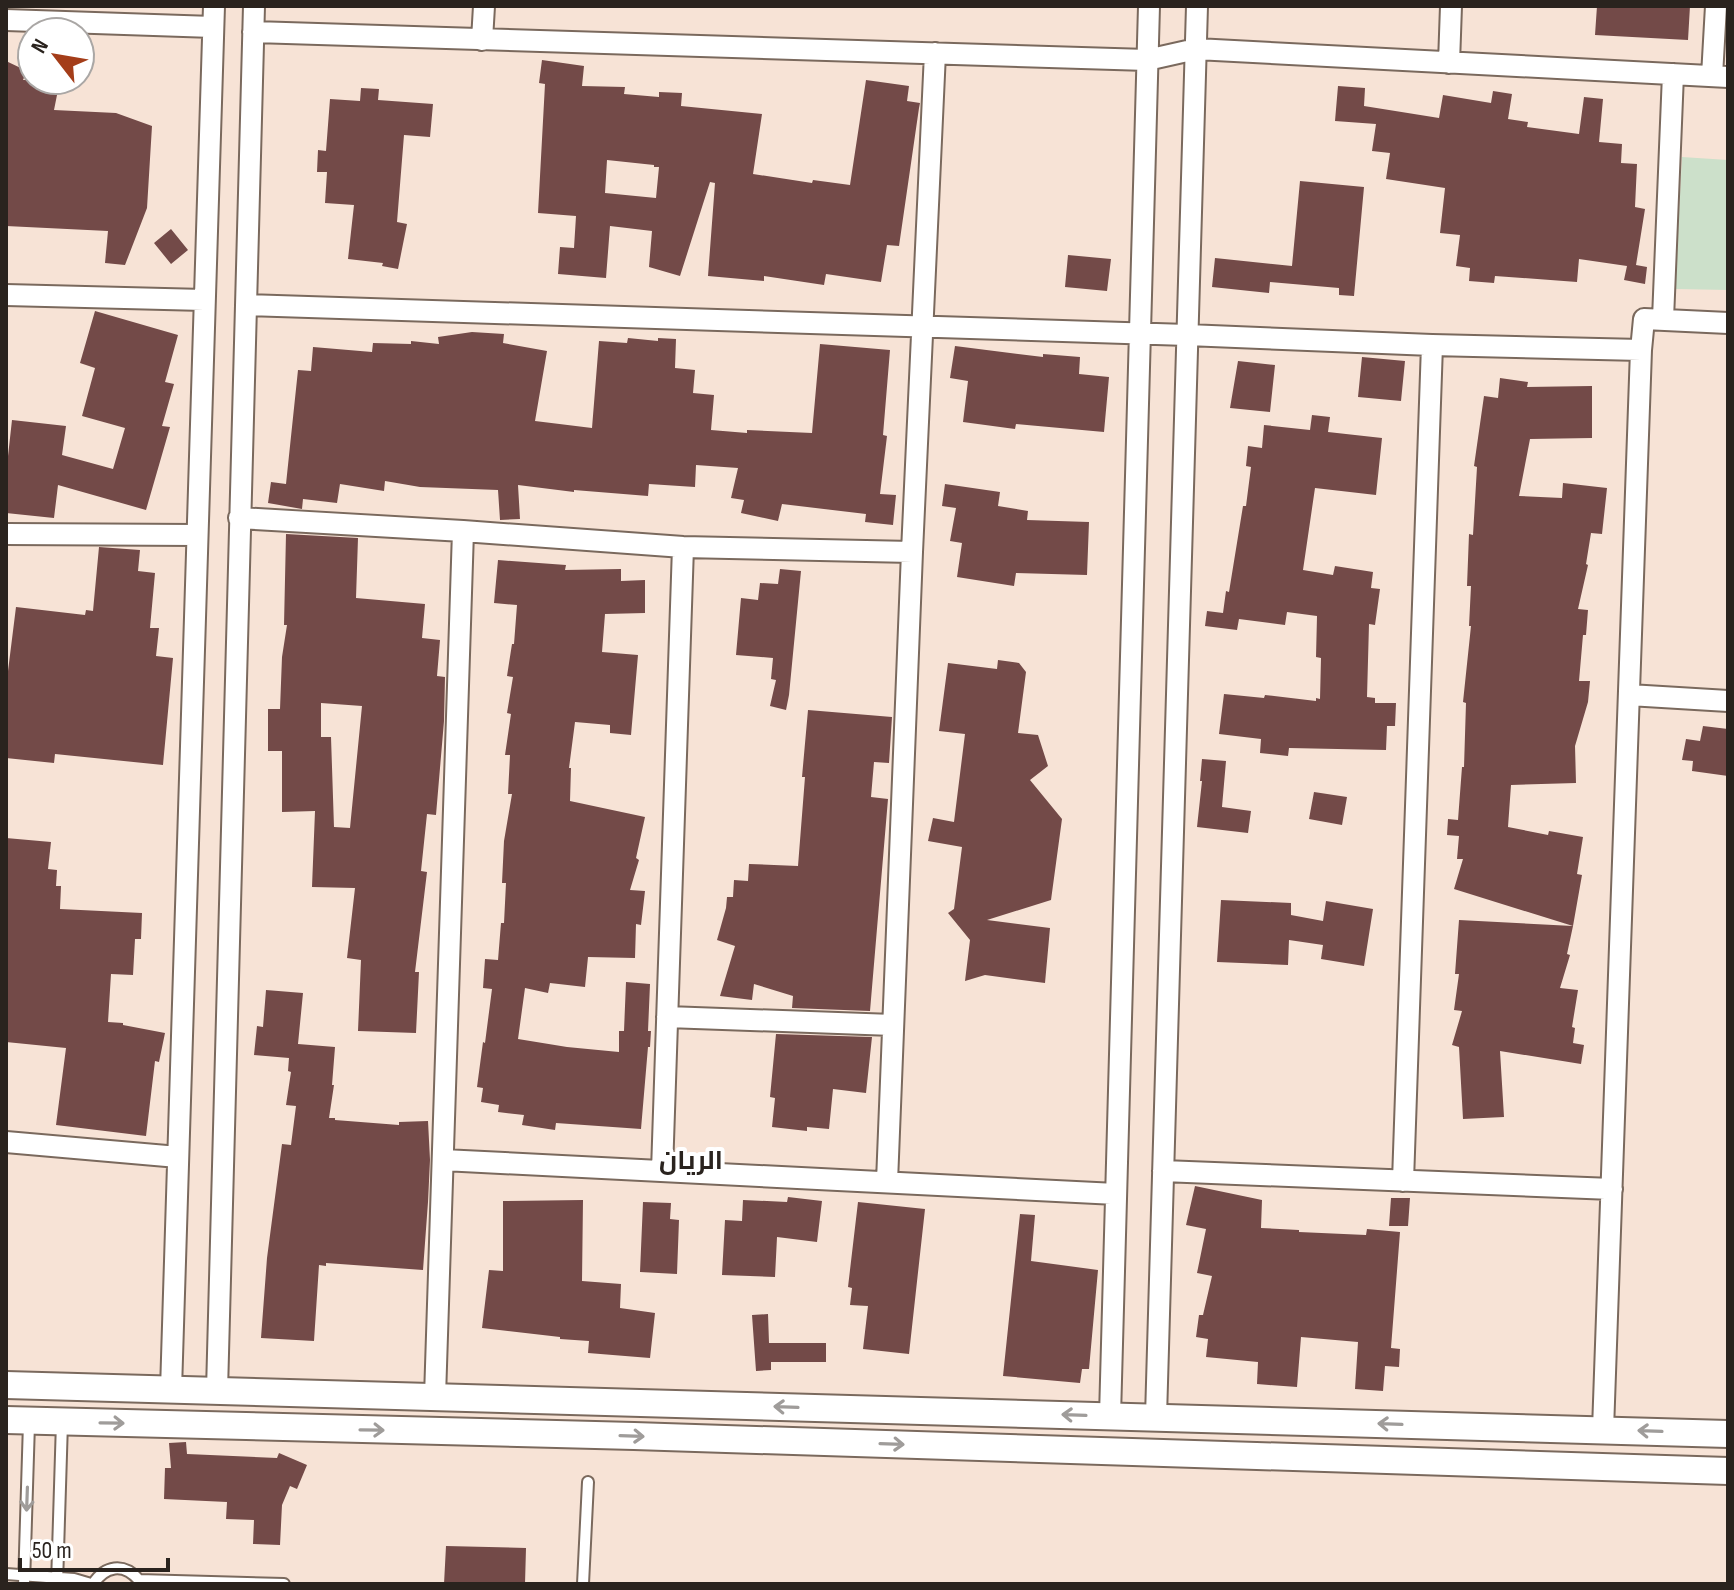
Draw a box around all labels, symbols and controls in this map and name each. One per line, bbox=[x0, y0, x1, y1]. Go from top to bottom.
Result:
north arrow bbox=[16, 16, 96, 96]
text: N bbox=[26, 34, 55, 58]
district label: الريان bbox=[659, 1146, 723, 1177]
one-way arrow bbox=[773, 1399, 800, 1415]
one-way arrow bbox=[1061, 1408, 1088, 1423]
one-way arrow bbox=[98, 1415, 125, 1431]
one-way arrow bbox=[1377, 1416, 1404, 1432]
one-way arrow bbox=[358, 1422, 385, 1437]
one-way arrow bbox=[1637, 1424, 1664, 1439]
one-way arrow bbox=[618, 1428, 645, 1444]
one-way arrow bbox=[878, 1437, 905, 1452]
one-way arrow bbox=[19, 1485, 34, 1512]
scale bar bbox=[20, 1522, 168, 1572]
text: 50 m bbox=[32, 1536, 72, 1565]

